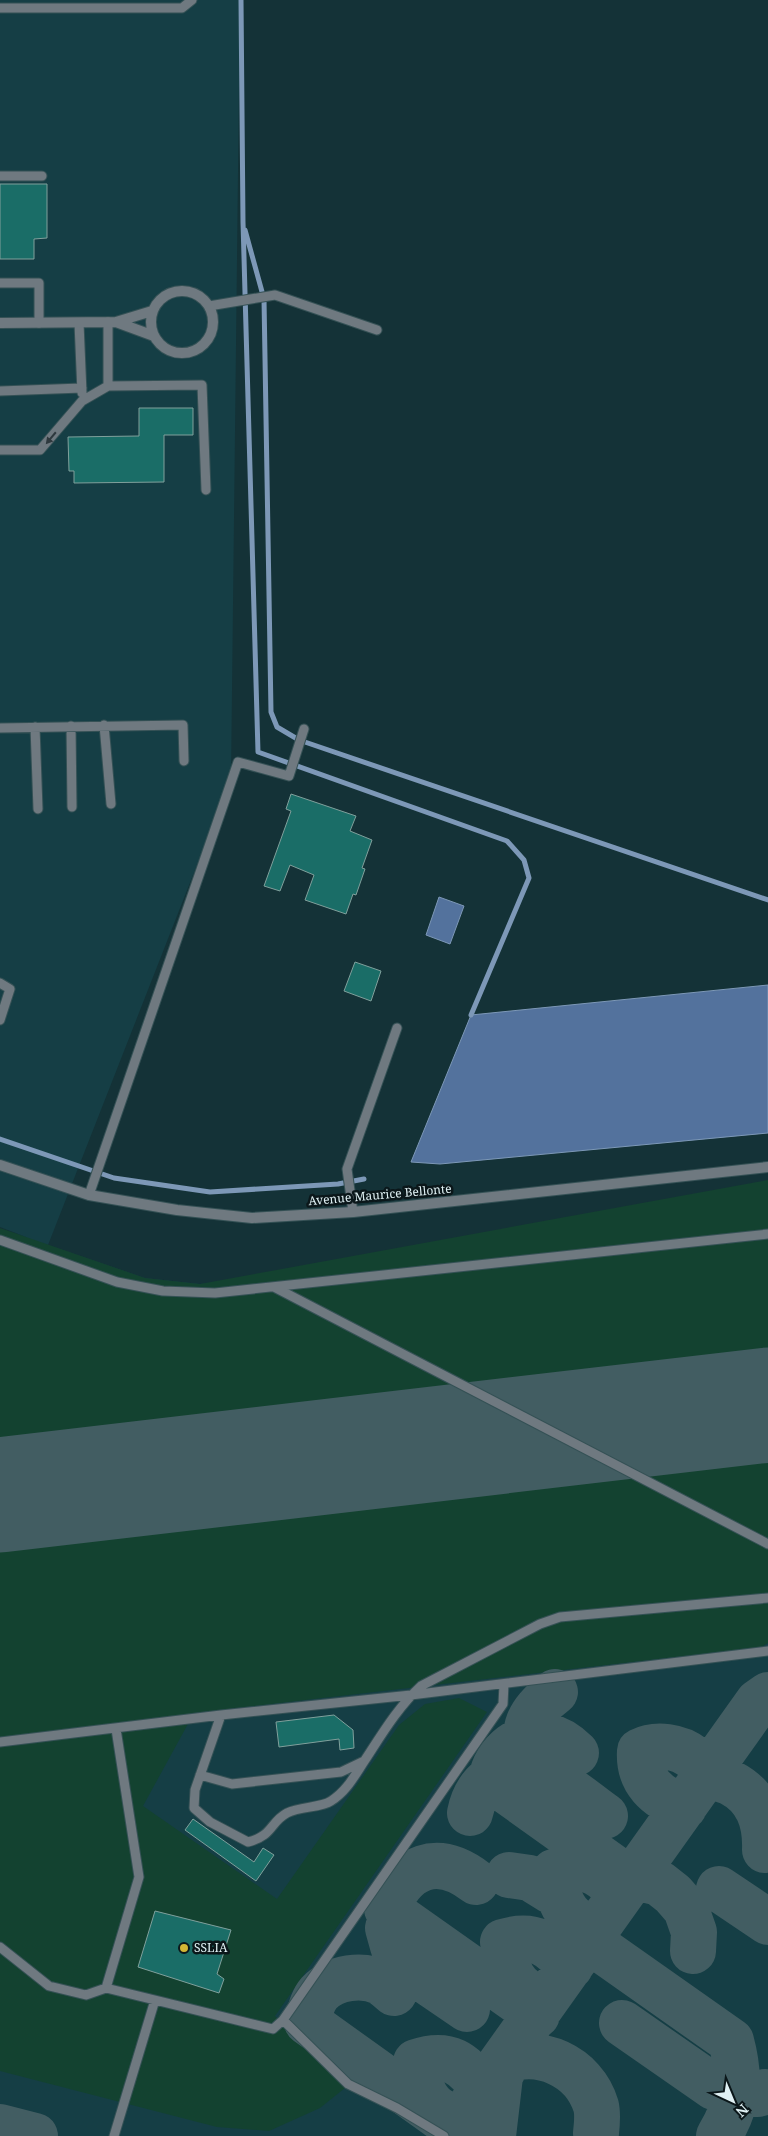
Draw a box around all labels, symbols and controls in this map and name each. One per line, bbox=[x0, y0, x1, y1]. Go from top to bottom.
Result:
one-way arrow bbox=[45, 431, 56, 444]
street label: Avenue Maurice Bellonte bbox=[308, 1180, 452, 1209]
place label: SSLIA bbox=[194, 1939, 228, 1956]
marker: SSLIA bbox=[178, 1942, 190, 1954]
north arrow bbox=[708, 2076, 758, 2126]
text: N bbox=[732, 2100, 753, 2121]

